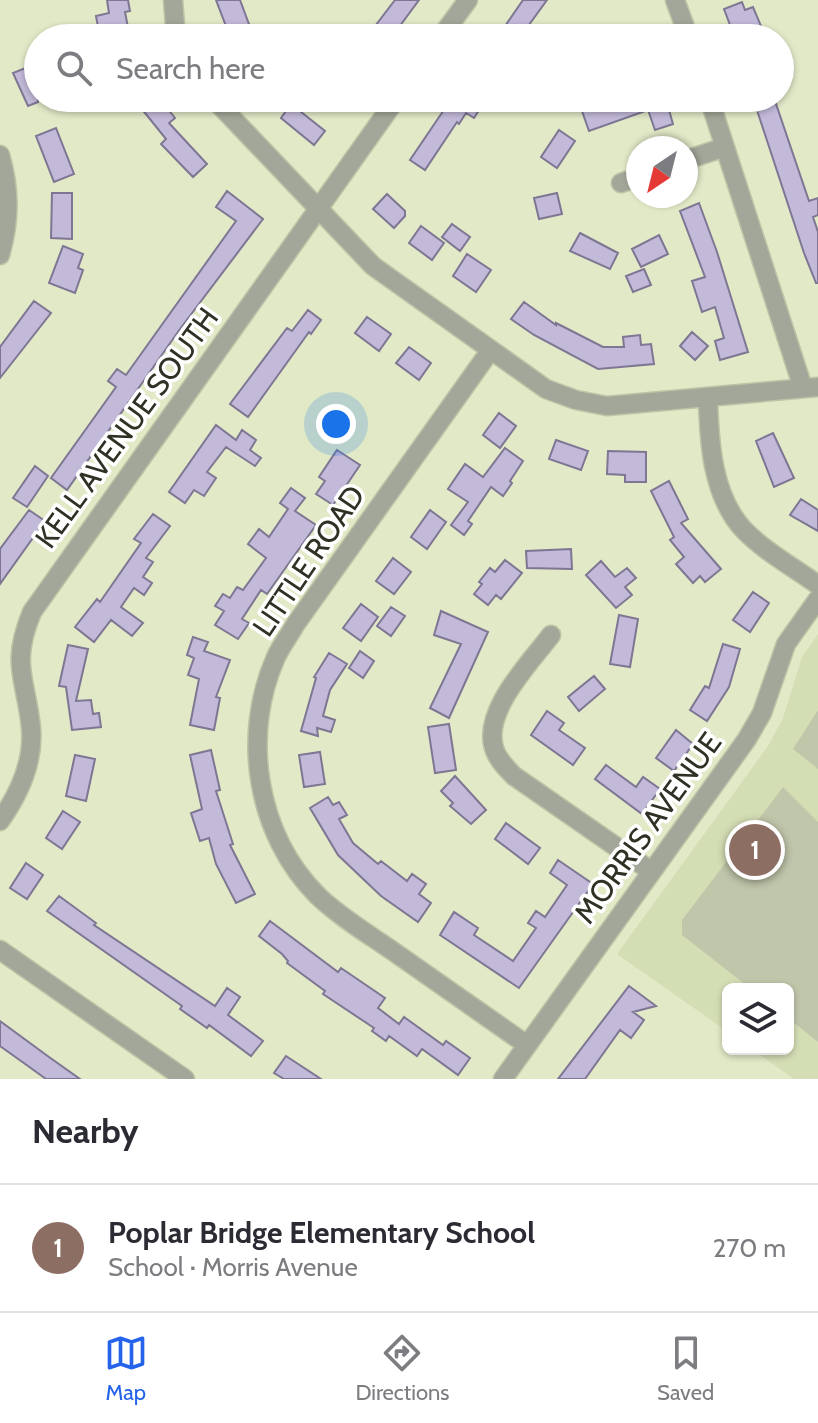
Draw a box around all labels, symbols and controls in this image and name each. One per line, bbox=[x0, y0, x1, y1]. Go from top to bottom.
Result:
search box bbox=[24, 24, 794, 112]
icon: search bbox=[52, 46, 96, 90]
text: Search here bbox=[116, 50, 265, 87]
north arrow bbox=[626, 136, 698, 208]
street label: KELL AVENUE SOUTH bbox=[27, 300, 226, 555]
your location bbox=[316, 404, 356, 444]
street label: LITTLE ROAD bbox=[245, 478, 373, 643]
street label: MORRIS AVENUE bbox=[566, 725, 729, 930]
pin: 1 bbox=[729, 820, 781, 880]
map controls bbox=[722, 983, 794, 1055]
button: layers bbox=[722, 983, 794, 1055]
text: Nearby bbox=[32, 1110, 139, 1152]
text: Poplar Bridge Elementary School bbox=[108, 1214, 535, 1251]
text: 1 bbox=[53, 1232, 63, 1264]
text: 270 m bbox=[713, 1232, 786, 1264]
text: School · Morris Avenue bbox=[108, 1251, 358, 1283]
tab: Map bbox=[104, 1331, 148, 1406]
tab: Directions bbox=[355, 1331, 449, 1406]
tab: Saved bbox=[657, 1331, 714, 1406]

